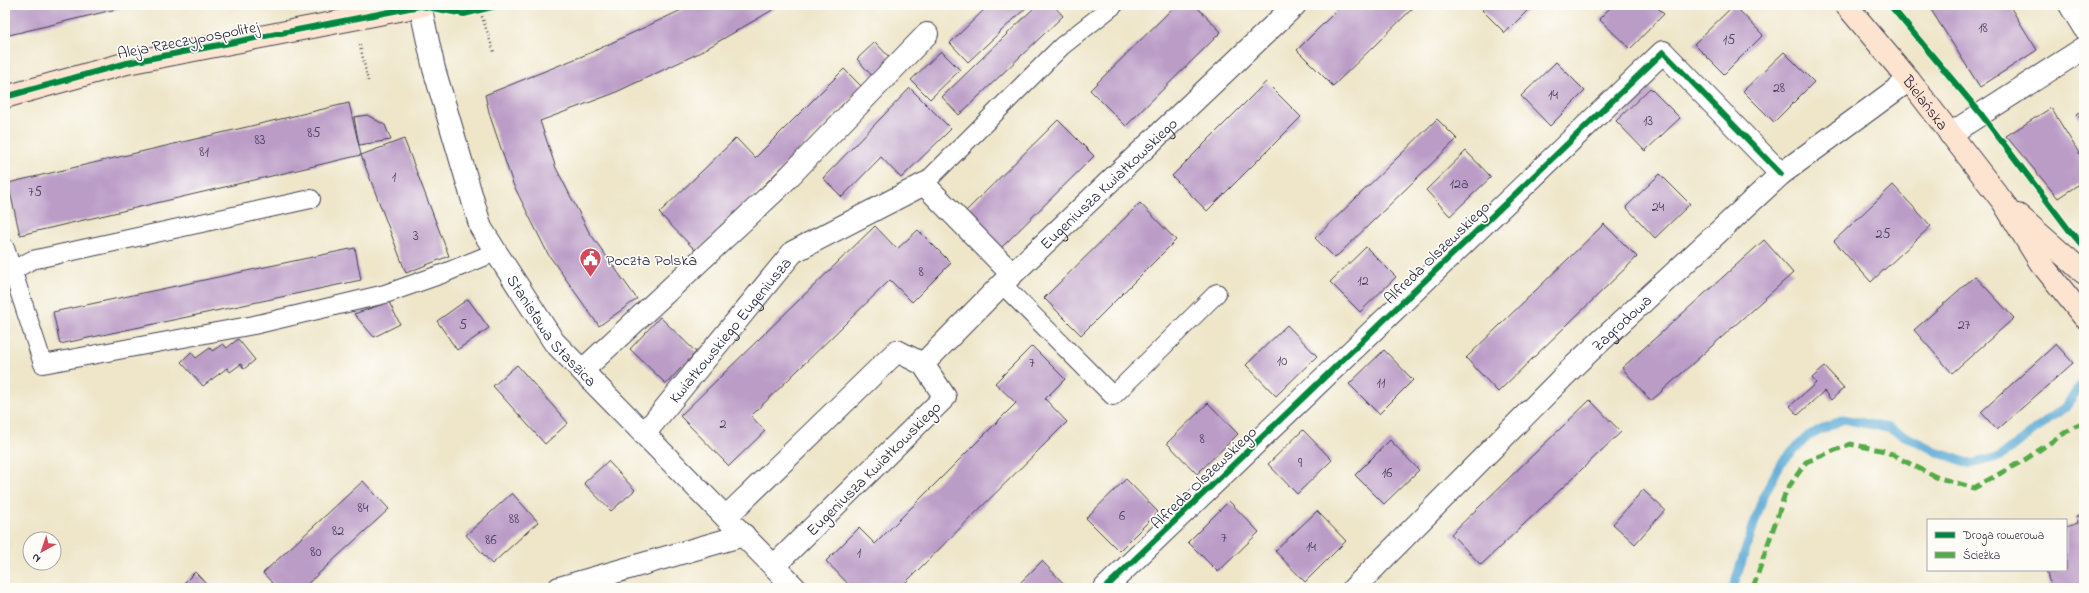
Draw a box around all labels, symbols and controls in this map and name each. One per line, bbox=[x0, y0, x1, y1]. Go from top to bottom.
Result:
street label: Aleja Rzeczypospolitej bbox=[115, 15, 262, 66]
house number: 18 bbox=[1978, 18, 1988, 39]
house number: 15 bbox=[1723, 30, 1735, 51]
street label: Bielańska bbox=[1895, 70, 1954, 136]
house number: 28 bbox=[1773, 78, 1785, 99]
house number: 14 bbox=[1548, 85, 1558, 106]
house number: 13 bbox=[1643, 111, 1653, 132]
street label: Eugeniusza Kwiatkowskiego bbox=[1035, 113, 1184, 256]
house number: 85 bbox=[307, 123, 321, 144]
house number: 83 bbox=[254, 130, 266, 151]
house number: 81 bbox=[199, 142, 209, 163]
house number: 1 bbox=[392, 167, 397, 188]
house number: 12a bbox=[1450, 174, 1468, 195]
house number: 75 bbox=[28, 182, 42, 203]
street label: Alfreda Olszewskiego bbox=[1379, 196, 1496, 311]
house number: 24 bbox=[1652, 197, 1665, 218]
house number: 25 bbox=[1876, 224, 1890, 245]
house number: 3 bbox=[413, 226, 419, 247]
public building icon: Poczta Polska bbox=[577, 246, 603, 279]
place label: Poczta Polska bbox=[606, 249, 697, 273]
street label: Kwiatkowskiego Eugeniusza bbox=[664, 253, 798, 409]
house number: 8 bbox=[918, 262, 924, 283]
street label: Stanisława Staszica bbox=[499, 270, 601, 393]
house number: 12 bbox=[1357, 271, 1369, 292]
street label: Zagrodowa bbox=[1587, 289, 1658, 358]
house number: 5 bbox=[459, 315, 467, 336]
house number: 27 bbox=[1958, 315, 1971, 336]
house number: 10 bbox=[1277, 351, 1287, 372]
house number: 7 bbox=[1029, 353, 1035, 374]
house number: 11 bbox=[1377, 373, 1386, 394]
street label: Eugeniusza Kwiatkowskiego bbox=[801, 396, 947, 542]
house number: 2 bbox=[720, 414, 727, 435]
street label: Alfreda Olszewskiego bbox=[1146, 421, 1263, 536]
house number: 8 bbox=[1199, 429, 1205, 450]
house number: 9 bbox=[1298, 453, 1303, 474]
house number: 16 bbox=[1382, 463, 1392, 484]
house number: 84 bbox=[357, 498, 369, 519]
house number: 6 bbox=[1119, 506, 1125, 527]
house number: 88 bbox=[509, 509, 519, 530]
legend bbox=[1927, 519, 2067, 571]
house number: 82 bbox=[332, 521, 344, 542]
text: Droga rowerowa bbox=[1962, 527, 2044, 546]
house number: 7 bbox=[1221, 528, 1227, 549]
house number: 86 bbox=[485, 530, 497, 551]
north arrow bbox=[22, 531, 62, 571]
house number: 14 bbox=[1306, 537, 1316, 558]
house number: 80 bbox=[310, 542, 322, 563]
house number: 1 bbox=[857, 543, 862, 564]
text: Ścieżka bbox=[1963, 547, 2000, 565]
text: N bbox=[28, 549, 44, 566]

